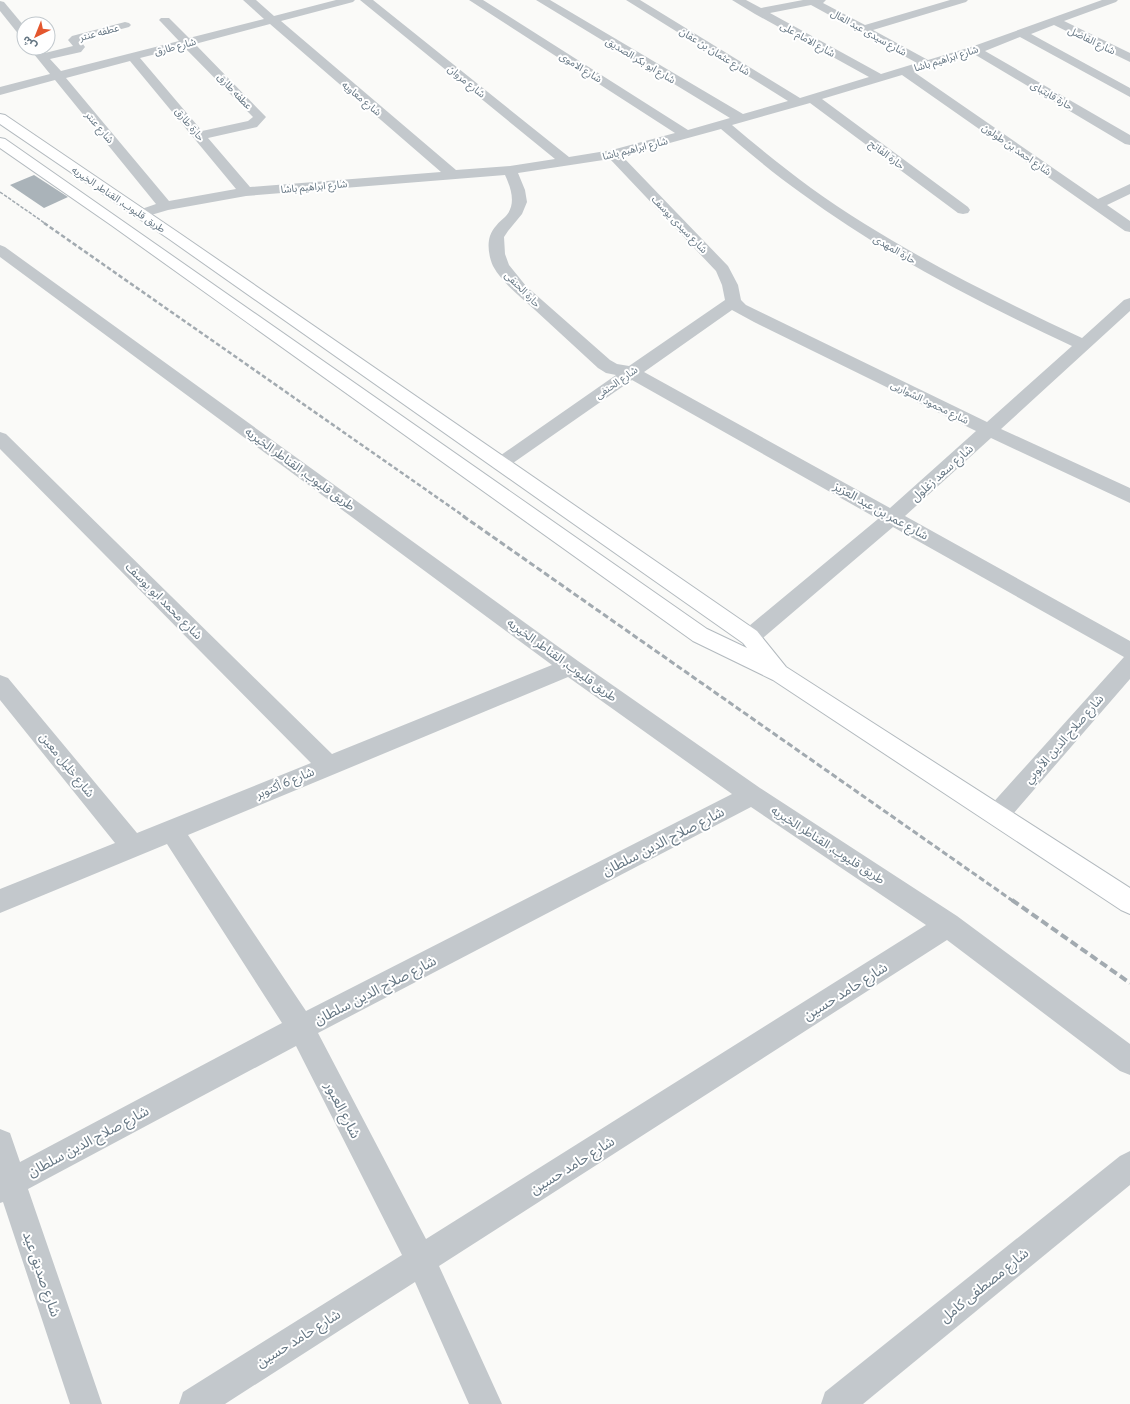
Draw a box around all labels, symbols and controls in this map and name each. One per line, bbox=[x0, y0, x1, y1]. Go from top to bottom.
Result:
street label: شارع سيدى عبد العال bbox=[828, 7, 909, 60]
north arrow bbox=[16, 16, 56, 56]
street label: شارع الامام على bbox=[777, 20, 837, 62]
street label: عطفه عنتر bbox=[77, 22, 121, 45]
street label: شارع الفاضل bbox=[1066, 24, 1117, 58]
street label: شارع عثمان بن عفان bbox=[677, 25, 752, 79]
text: ش bbox=[20, 32, 40, 53]
street label: شارع ابو بكر الصديق bbox=[603, 35, 678, 87]
street label: شارع طارق bbox=[153, 36, 198, 59]
street label: شارع ابراهيم باشا bbox=[913, 43, 980, 75]
street label: شارع الاموى bbox=[557, 50, 604, 86]
street label: شارع مروان bbox=[445, 63, 488, 101]
street label: عطفه طارق bbox=[214, 71, 254, 113]
street label: شارع معاويه bbox=[339, 79, 384, 120]
street label: حارة قايتباى bbox=[1028, 79, 1075, 114]
street label: حارة طارق bbox=[171, 106, 207, 144]
street label: شارع عنتر bbox=[81, 108, 116, 147]
street label: شارع احمد بن طولون bbox=[979, 122, 1053, 179]
street label: شارع ابراهيم باشا bbox=[601, 135, 669, 164]
street label: حارة الفاتح bbox=[866, 138, 906, 173]
street label: طريق قليوب, القناطر الخيريه bbox=[69, 164, 168, 237]
street label: شارع ابراهيم باشا bbox=[280, 178, 348, 197]
street label: شارع سيدى يوسف bbox=[648, 193, 710, 257]
street label: حارة المهدى bbox=[871, 233, 918, 268]
street label: حارة الحنفى bbox=[501, 269, 543, 311]
street label: شارع الحنفى bbox=[593, 364, 641, 403]
street label: شارع محمود الشواربى bbox=[888, 379, 971, 428]
street label: طريق قليوب, القناطر الخيريه bbox=[241, 424, 358, 515]
street label: شارع سعد زغلول bbox=[908, 441, 977, 506]
street label: شارع عمر بن عبد العزيز bbox=[829, 479, 931, 545]
street label: شارع محمد ابو يوسف bbox=[121, 560, 205, 644]
street label: طريق قليوب, القناطر الخيريه bbox=[503, 615, 620, 706]
street label: شارع صلاح الدين الأيوبي bbox=[1022, 692, 1109, 788]
street label: شارع خليل معين bbox=[35, 730, 97, 801]
street label: شارع 6 أكتوبر bbox=[253, 764, 317, 804]
street label: طريق قليوب, القناطر الخيريه bbox=[768, 803, 887, 889]
street label: شارع صلاح الدين سلطان bbox=[600, 804, 728, 881]
street label: شارع صلاح الدين سلطان bbox=[312, 953, 440, 1030]
street label: شارع حامد حسين bbox=[800, 959, 892, 1026]
street label: شارع العبور bbox=[319, 1079, 363, 1142]
street label: شارع صلاح الدين سلطان bbox=[25, 1103, 153, 1182]
street label: شارع حامد حسين bbox=[527, 1133, 619, 1200]
street label: شارع صديق عيد bbox=[17, 1230, 63, 1320]
street label: شارع مصطفى كامل bbox=[937, 1245, 1033, 1328]
street label: شارع حامد حسين bbox=[253, 1306, 345, 1373]

